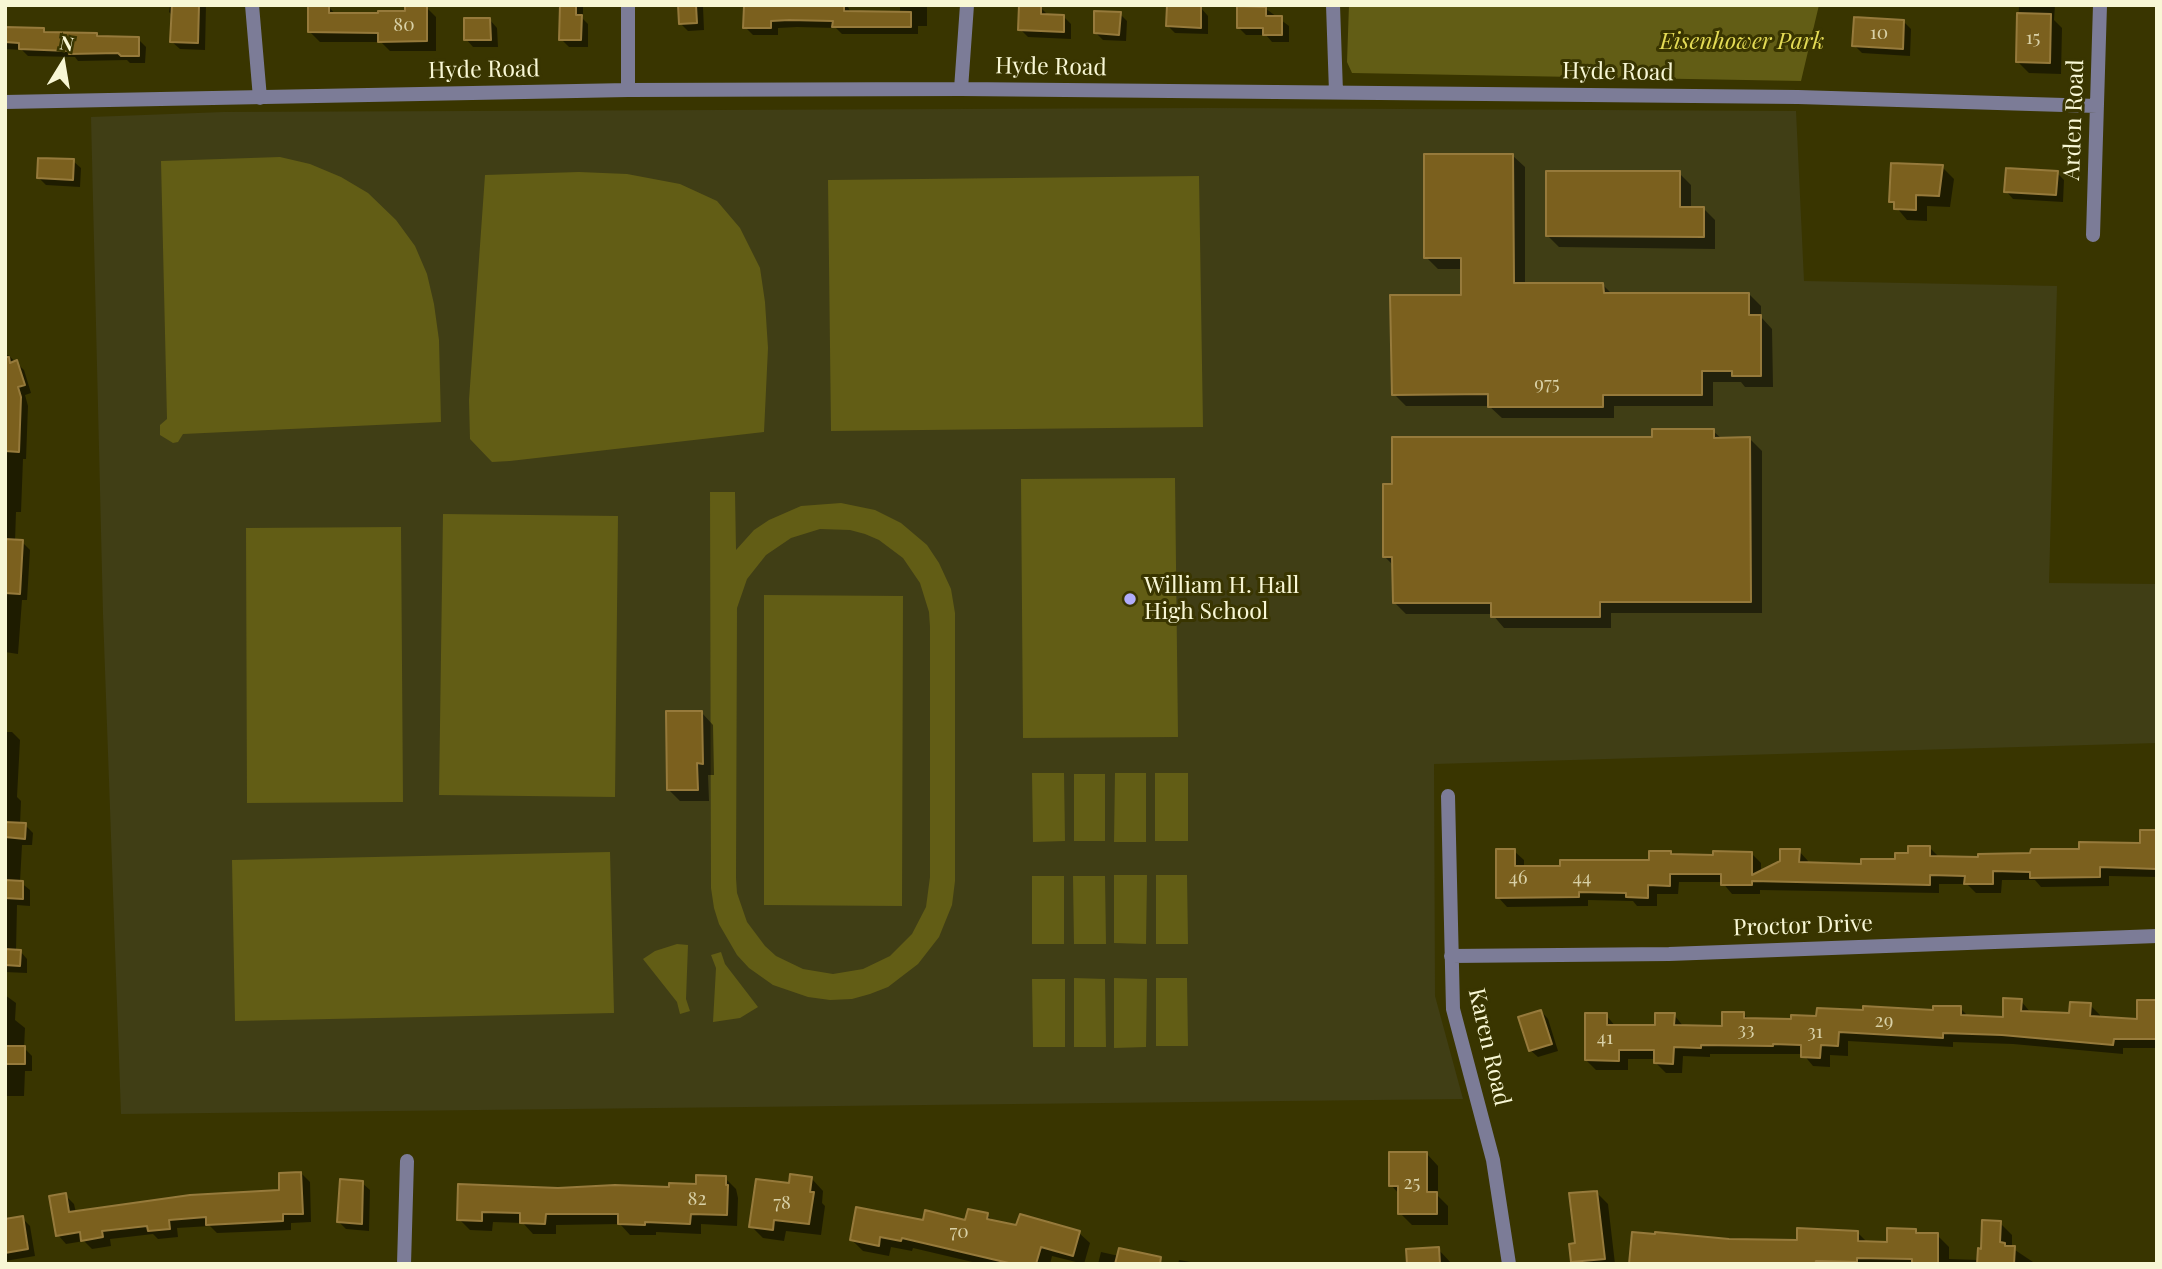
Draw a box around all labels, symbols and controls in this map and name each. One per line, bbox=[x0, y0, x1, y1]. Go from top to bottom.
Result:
house number: 80 bbox=[393, 14, 415, 36]
house number: 10 bbox=[1870, 22, 1888, 44]
house number: 15 bbox=[2026, 27, 2040, 49]
north arrow bbox=[28, 28, 98, 98]
text: N bbox=[58, 28, 76, 56]
park label: Eisenhower Park bbox=[1660, 28, 1824, 56]
street label: Hyde Road bbox=[995, 52, 1107, 82]
street label: Hyde Road bbox=[428, 55, 540, 85]
street label: Hyde Road bbox=[1562, 57, 1674, 87]
street label: Arden Road bbox=[2058, 59, 2090, 181]
house number: 975 bbox=[1534, 373, 1560, 395]
place label: William H. Hall High School bbox=[1144, 572, 1299, 626]
marker: William H. Hall High School bbox=[1122, 591, 1138, 607]
house number: 46 bbox=[1508, 867, 1528, 889]
house number: 44 bbox=[1573, 867, 1591, 889]
street label: Proctor Drive bbox=[1733, 910, 1873, 942]
street label: Karen Road bbox=[1462, 986, 1516, 1108]
house number: 29 bbox=[1875, 1010, 1893, 1032]
house number: 33 bbox=[1737, 1019, 1755, 1041]
house number: 31 bbox=[1807, 1021, 1823, 1043]
house number: 41 bbox=[1597, 1027, 1613, 1049]
house number: 25 bbox=[1404, 1172, 1420, 1194]
house number: 82 bbox=[688, 1188, 706, 1210]
house number: 78 bbox=[773, 1192, 791, 1214]
house number: 70 bbox=[949, 1221, 969, 1243]

